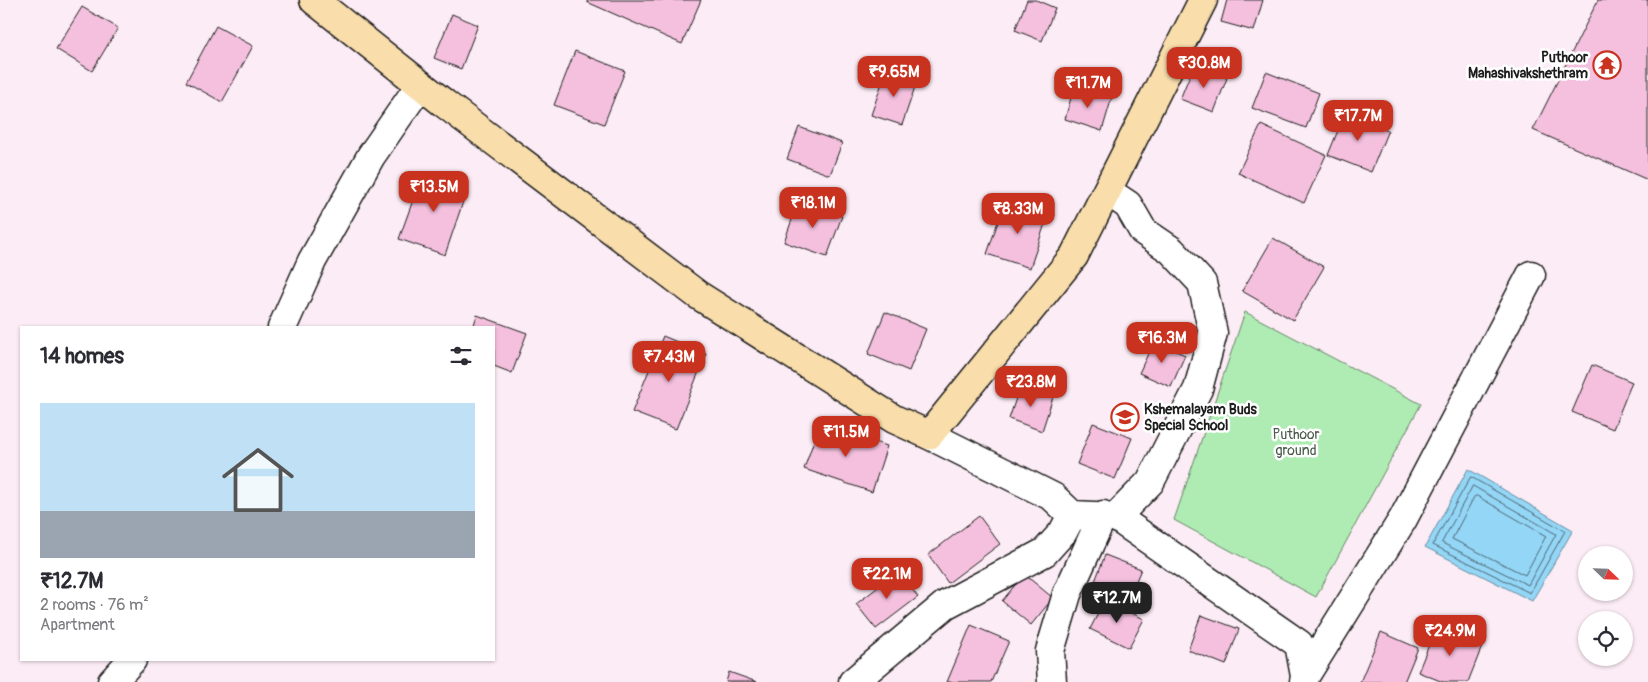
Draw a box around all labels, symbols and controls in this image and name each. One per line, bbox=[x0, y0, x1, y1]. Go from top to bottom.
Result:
pin: ₹30.8M bbox=[1163, 46, 1245, 89]
place label: Puthoor Mahashivakshethram bbox=[1468, 49, 1589, 82]
temple icon: Puthoor Mahashivakshethram bbox=[1592, 50, 1622, 80]
text: ₹30.8M bbox=[1178, 53, 1230, 73]
pin: ₹9.65M bbox=[853, 56, 935, 98]
text: ₹9.65M bbox=[869, 62, 919, 82]
pin: ₹11.7M bbox=[1047, 66, 1129, 109]
text: ₹11.7M bbox=[1065, 73, 1111, 93]
pin: ₹17.7M bbox=[1317, 100, 1399, 142]
text: ₹17.7M bbox=[1334, 106, 1382, 126]
pin: ₹13.5M bbox=[393, 170, 475, 213]
text: ₹13.5M bbox=[410, 177, 458, 197]
pin: ₹18.1M bbox=[772, 186, 854, 229]
pin: ₹8.33M bbox=[977, 192, 1059, 235]
text: ₹18.1M bbox=[790, 193, 836, 213]
text: ₹8.33M bbox=[993, 199, 1043, 219]
pin: ₹16.3M bbox=[1121, 322, 1203, 364]
text: ₹16.3M bbox=[1137, 328, 1187, 348]
pin: ₹7.43M bbox=[628, 340, 710, 383]
icon: filters bbox=[447, 342, 475, 370]
text: 14 homes bbox=[40, 343, 124, 370]
text: ₹7.43M bbox=[643, 347, 695, 367]
pin: ₹23.8M bbox=[990, 366, 1072, 408]
text: ₹23.8M bbox=[1006, 372, 1056, 392]
place label: Kshemalayam Buds Special School bbox=[1144, 401, 1258, 434]
school or university icon: Kshemalayam Buds Special School bbox=[1110, 402, 1140, 432]
pin: ₹11.5M bbox=[805, 416, 887, 458]
text: ₹11.5M bbox=[823, 422, 869, 442]
park label: Puthoor ground bbox=[1272, 426, 1320, 459]
icon: home bbox=[213, 435, 303, 525]
north arrow bbox=[1578, 546, 1632, 601]
map controls bbox=[1578, 546, 1633, 666]
pin: ₹22.1M bbox=[846, 558, 928, 600]
text: ₹22.1M bbox=[863, 564, 911, 584]
text: ₹12.7M bbox=[40, 568, 103, 595]
pin: ₹12.7M bbox=[1076, 582, 1158, 624]
text: ₹12.7M bbox=[1093, 588, 1141, 608]
text: 2 rooms · 76 m² bbox=[40, 595, 149, 615]
button: locate bbox=[1578, 611, 1633, 666]
pin: ₹24.9M bbox=[1409, 614, 1491, 657]
text: Apartment bbox=[40, 615, 115, 635]
text: ₹24.9M bbox=[1424, 621, 1476, 641]

